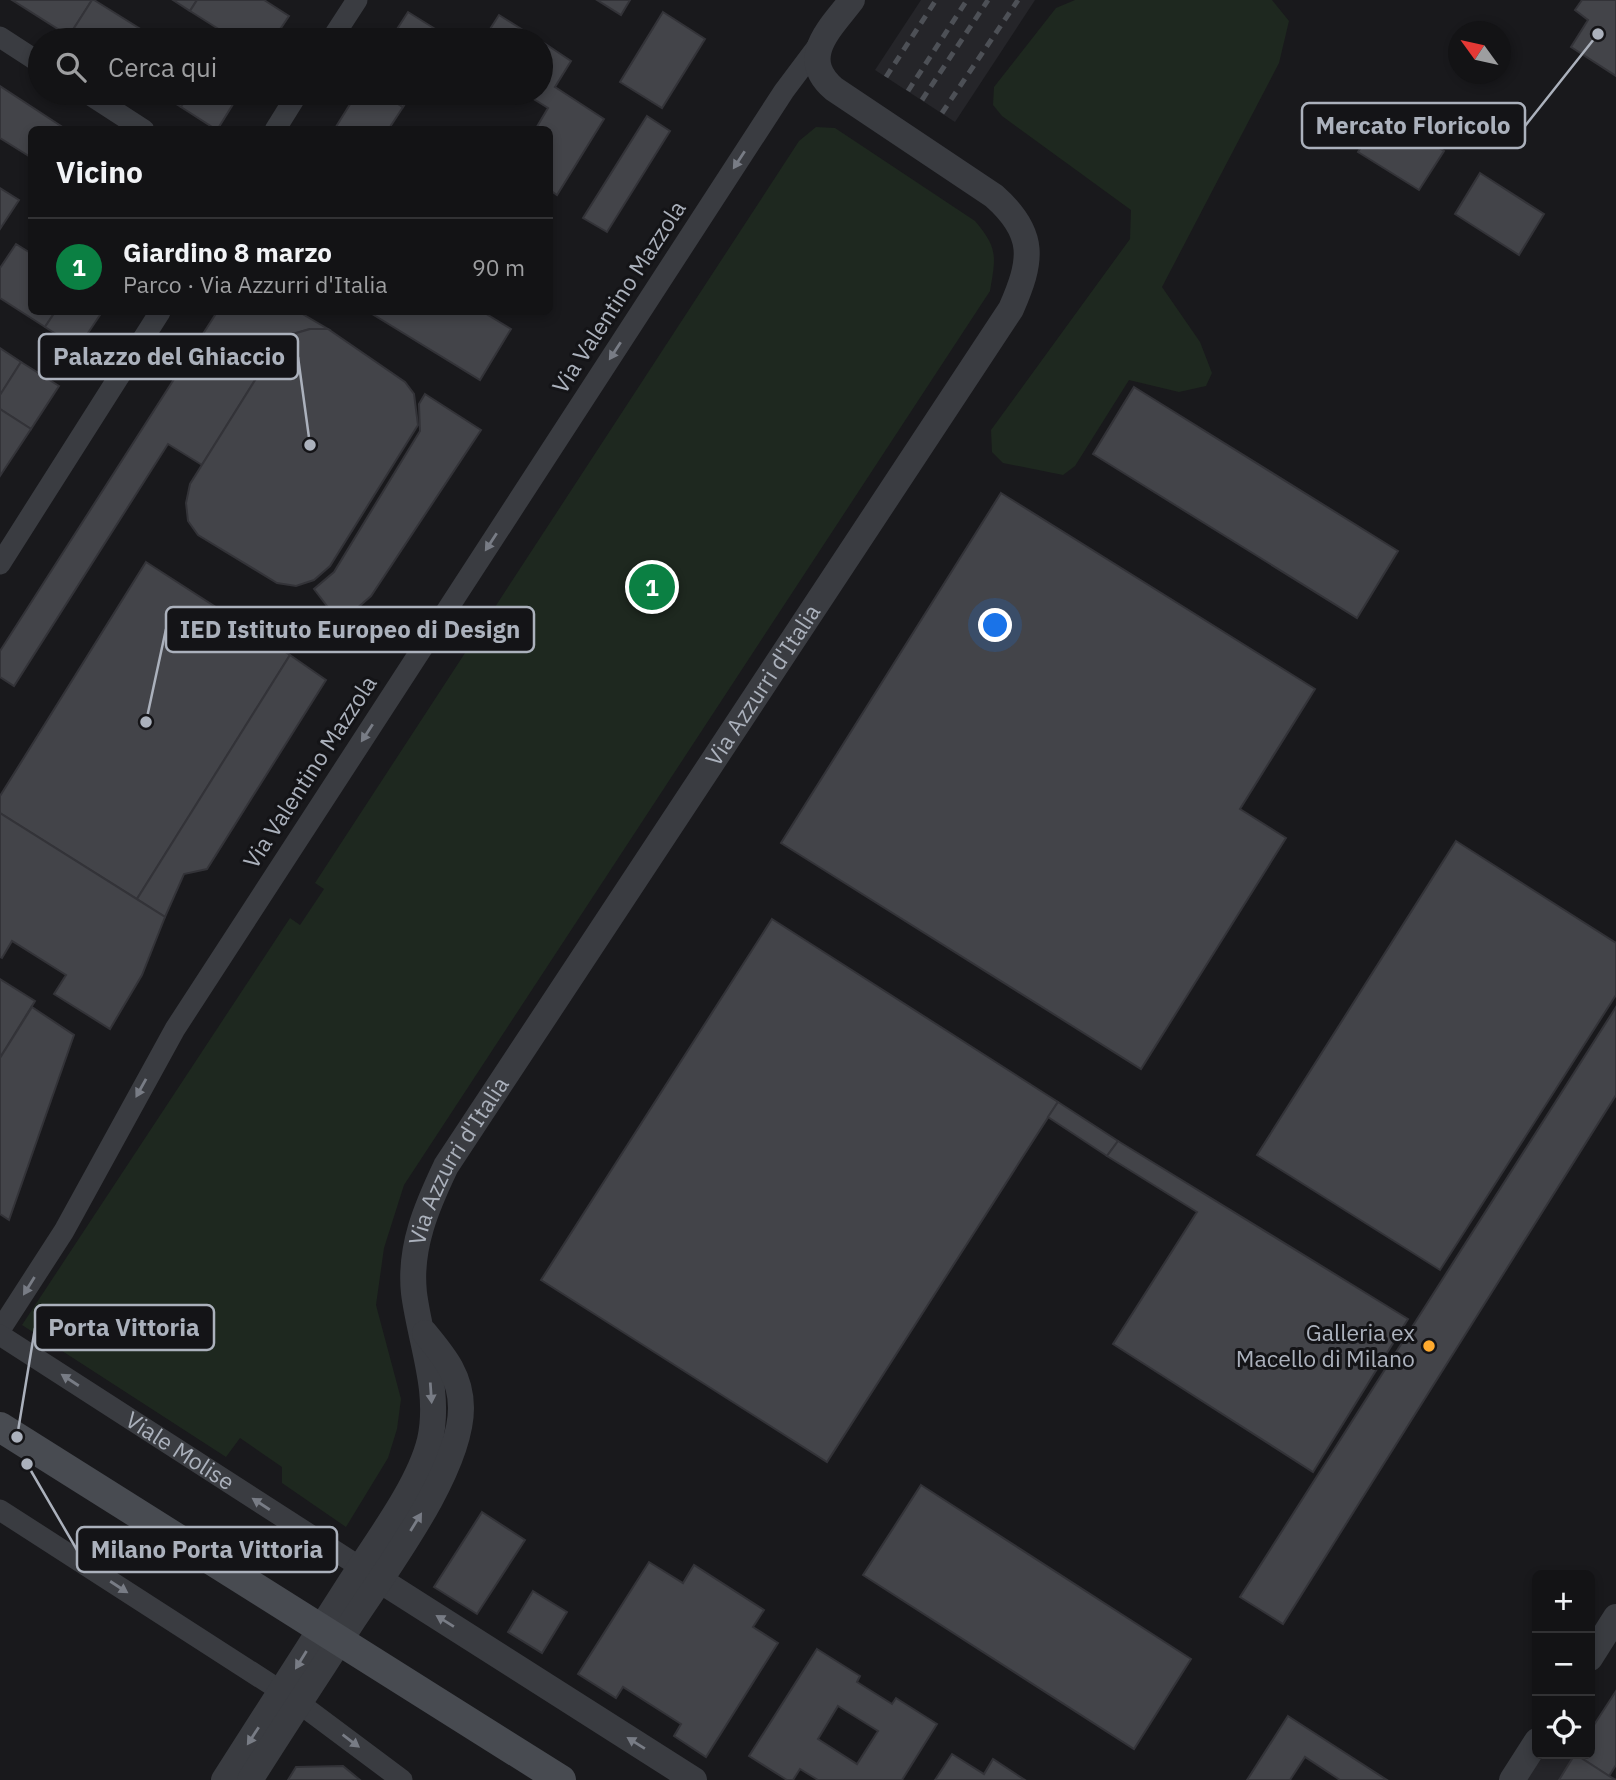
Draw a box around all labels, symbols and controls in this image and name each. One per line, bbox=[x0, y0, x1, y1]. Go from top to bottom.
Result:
north arrow bbox=[1448, 21, 1511, 84]
search box bbox=[28, 28, 553, 105]
icon: search bbox=[52, 48, 90, 86]
text: Cerca qui bbox=[108, 50, 217, 84]
callout: Mercato Floricolo bbox=[1302, 103, 1525, 148]
text: Mercato Floricolo bbox=[1316, 109, 1510, 141]
one-way arrow bbox=[732, 151, 745, 170]
text: Vicino bbox=[56, 152, 143, 191]
street label: Via Valentino Mazzola bbox=[545, 194, 692, 398]
text: Giardino 8 marzo bbox=[123, 235, 332, 269]
text: 1 bbox=[72, 252, 86, 282]
text: 90 m bbox=[472, 252, 525, 282]
text: Parco · Via Azzurri d'Italia bbox=[123, 269, 388, 299]
callout: Palazzo del Ghiaccio bbox=[39, 334, 298, 379]
text: Palazzo del Ghiaccio bbox=[53, 340, 285, 372]
one-way arrow bbox=[608, 342, 621, 361]
one-way arrow bbox=[484, 533, 498, 551]
pin: 1 bbox=[629, 561, 675, 613]
street label: Via Azzurri d'Italia bbox=[698, 598, 826, 771]
callout: IED Istituto Europeo di Design bbox=[166, 607, 534, 652]
your location bbox=[978, 608, 1012, 642]
text: IED Istituto Europeo di Design bbox=[180, 613, 520, 645]
street label: Via Valentino Mazzola bbox=[236, 669, 383, 873]
one-way arrow bbox=[360, 724, 374, 742]
street label: Via Azzurri d'Italia bbox=[401, 1071, 515, 1248]
one-way arrow bbox=[135, 1079, 147, 1098]
one-way arrow bbox=[23, 1277, 36, 1296]
callout: Porta Vittoria bbox=[35, 1305, 214, 1350]
text: Porta Vittoria bbox=[48, 1311, 200, 1343]
place label: Galleria ex Macello di Milano bbox=[1236, 1317, 1415, 1373]
marker: Galleria ex Macello di Milano bbox=[1421, 1338, 1437, 1354]
one-way arrow bbox=[61, 1374, 80, 1387]
one-way arrow bbox=[426, 1382, 437, 1404]
street label: Viale Molise bbox=[120, 1404, 241, 1496]
one-way arrow bbox=[252, 1497, 271, 1510]
one-way arrow bbox=[409, 1512, 422, 1531]
callout: Milano Porta Vittoria bbox=[77, 1527, 337, 1572]
text: Milano Porta Vittoria bbox=[91, 1533, 323, 1565]
map controls bbox=[1532, 1570, 1595, 1759]
button: + bbox=[1532, 1570, 1595, 1633]
one-way arrow bbox=[110, 1580, 129, 1593]
one-way arrow bbox=[435, 1615, 454, 1628]
button: − bbox=[1532, 1633, 1595, 1696]
one-way arrow bbox=[294, 1650, 307, 1670]
button: locate bbox=[1532, 1696, 1595, 1759]
one-way arrow bbox=[246, 1726, 259, 1745]
one-way arrow bbox=[342, 1734, 360, 1748]
one-way arrow bbox=[627, 1737, 646, 1750]

